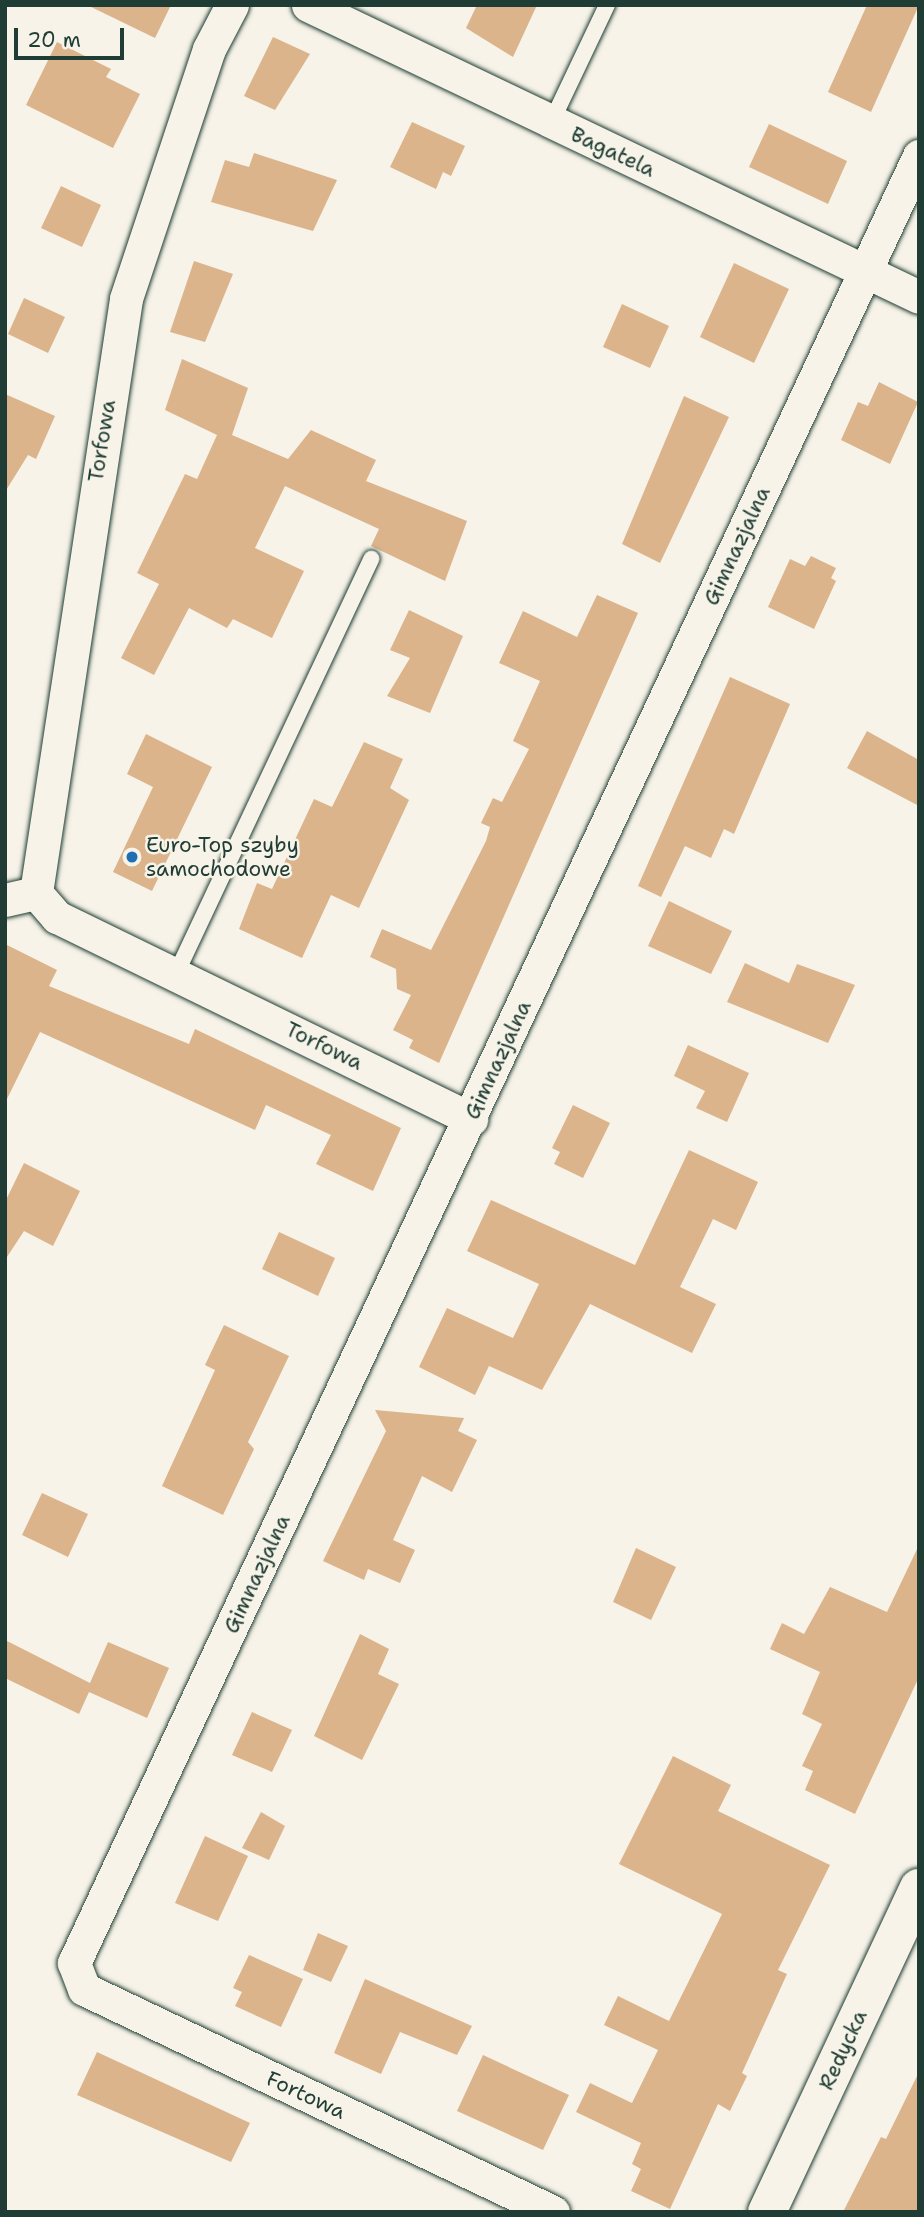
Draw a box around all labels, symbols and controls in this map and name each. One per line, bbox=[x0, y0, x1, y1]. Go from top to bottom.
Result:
scale bar bbox=[18, 14, 128, 58]
text: 20 m bbox=[27, 26, 81, 54]
street label: Bagatela bbox=[567, 122, 659, 182]
street label: Torfowa bbox=[83, 398, 121, 484]
street label: Gimnazjalna bbox=[699, 483, 775, 609]
place label: Euro-Top szyby samochodowe bbox=[146, 832, 299, 882]
marker: Euro-Top szyby samochodowe bbox=[124, 849, 140, 865]
street label: Gimnazjalna bbox=[460, 997, 536, 1123]
street label: Torfowa bbox=[281, 1017, 367, 1075]
street label: Gimnazjalna bbox=[219, 1511, 295, 1637]
street label: Redycka bbox=[814, 2006, 872, 2094]
street label: Fortowa bbox=[262, 2066, 350, 2124]

